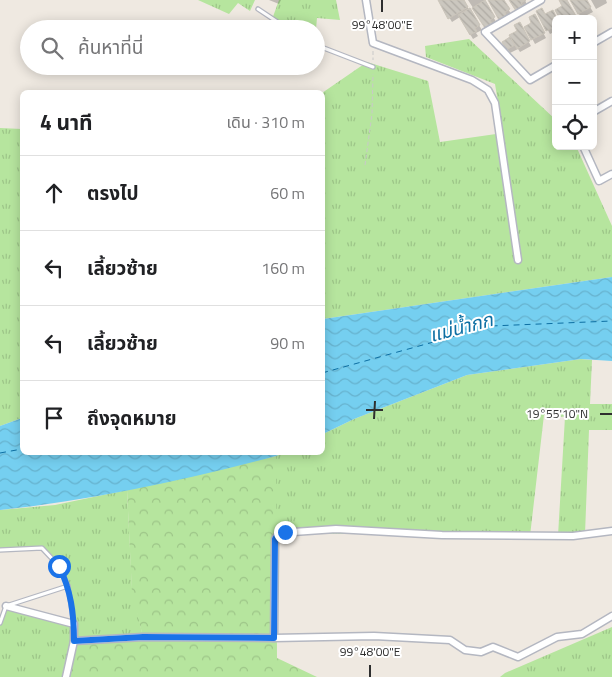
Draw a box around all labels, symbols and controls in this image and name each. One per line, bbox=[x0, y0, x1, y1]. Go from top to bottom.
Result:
text: 99°48'00"E bbox=[352, 15, 413, 34]
map controls bbox=[552, 15, 597, 150]
button: + bbox=[552, 15, 597, 60]
search box bbox=[20, 20, 325, 75]
text: ค้นหาที่นี่ bbox=[78, 32, 143, 61]
icon: search bbox=[38, 34, 66, 62]
button: − bbox=[552, 60, 597, 105]
button: locate bbox=[552, 105, 597, 150]
text: 4 นาที bbox=[40, 106, 93, 138]
text: เดิน · 310 m bbox=[226, 110, 305, 134]
text: ตรงไป bbox=[87, 178, 139, 207]
icon: ahead bbox=[40, 179, 68, 207]
text: 60 m bbox=[270, 181, 305, 205]
text: เลี้ยวซ้าย bbox=[87, 253, 158, 282]
icon: left bbox=[40, 254, 68, 282]
text: 160 m bbox=[261, 256, 305, 280]
water label: แม่น้ำกก bbox=[426, 304, 496, 349]
text: เลี้ยวซ้าย bbox=[87, 328, 158, 357]
icon: left bbox=[40, 329, 68, 357]
text: 90 m bbox=[270, 331, 305, 355]
text: ถึงจุดหมาย bbox=[87, 403, 177, 432]
icon: arrive bbox=[40, 404, 68, 432]
text: 19°55'10"N bbox=[526, 404, 588, 423]
route end bbox=[274, 521, 297, 544]
route start bbox=[48, 555, 71, 578]
text: 99°48'00"E bbox=[340, 642, 401, 661]

